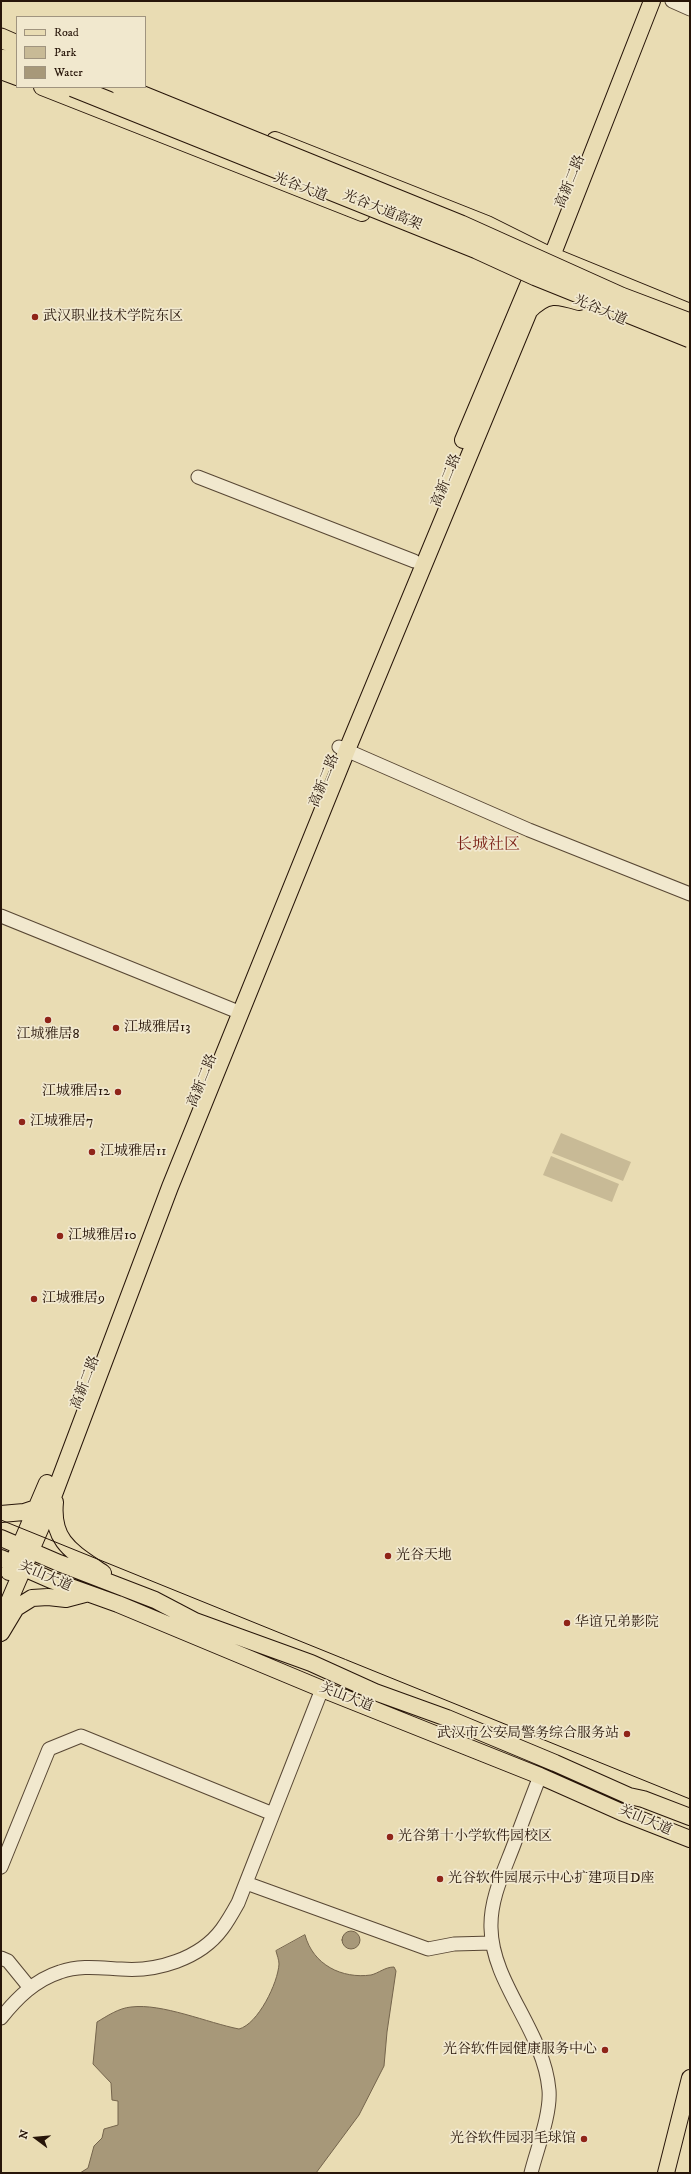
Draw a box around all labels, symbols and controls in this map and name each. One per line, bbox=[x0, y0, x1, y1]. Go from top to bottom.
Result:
legend bbox=[16, 16, 146, 88]
text: Road bbox=[54, 25, 79, 40]
text: Park bbox=[54, 45, 76, 60]
text: Water bbox=[54, 65, 83, 80]
street label: 高新二路 bbox=[553, 153, 589, 211]
street label: 光谷大道 bbox=[271, 170, 329, 206]
street label: 光谷大道高架 bbox=[340, 187, 424, 235]
street label: 光谷大道 bbox=[571, 292, 629, 330]
place label: 武汉职业技术学院东区 bbox=[43, 309, 183, 325]
marker: 武汉职业技术学院东区 bbox=[30, 312, 40, 322]
street label: 高新二路 bbox=[429, 452, 465, 510]
street label: 高新二路 bbox=[307, 752, 343, 810]
district label: 长城社区 bbox=[456, 836, 520, 856]
marker: 江城雅居8 bbox=[43, 1015, 53, 1025]
place label: 江城雅居13 bbox=[124, 1020, 190, 1036]
marker: 江城雅居13 bbox=[111, 1023, 121, 1033]
place label: 江城雅居8 bbox=[16, 1027, 80, 1043]
street label: 高新二路 bbox=[185, 1052, 221, 1110]
place label: 江城雅居12 bbox=[42, 1084, 110, 1100]
marker: 江城雅居12 bbox=[113, 1087, 123, 1097]
place label: 江城雅居7 bbox=[30, 1114, 93, 1130]
marker: 江城雅居7 bbox=[17, 1117, 27, 1127]
place label: 江城雅居11 bbox=[100, 1144, 166, 1160]
marker: 江城雅居11 bbox=[87, 1147, 97, 1157]
place label: 江城雅居10 bbox=[68, 1228, 137, 1244]
marker: 江城雅居10 bbox=[55, 1231, 65, 1241]
place label: 江城雅居9 bbox=[42, 1291, 105, 1307]
marker: 江城雅居9 bbox=[29, 1294, 39, 1304]
street label: 高新二路 bbox=[68, 1354, 104, 1412]
place label: 光谷天地 bbox=[396, 1548, 452, 1564]
marker: 光谷天地 bbox=[383, 1551, 393, 1561]
street label: 关山大道 bbox=[16, 1558, 74, 1596]
place label: 华谊兄弟影院 bbox=[575, 1615, 659, 1631]
marker: 华谊兄弟影院 bbox=[562, 1618, 572, 1628]
street label: 关山大道 bbox=[317, 1680, 375, 1716]
place label: 武汉市公安局警务综合服务站 bbox=[437, 1726, 619, 1742]
marker: 武汉市公安局警务综合服务站 bbox=[622, 1729, 632, 1739]
street label: 关山大道 bbox=[616, 1802, 674, 1840]
place label: 光谷第十小学软件园校区 bbox=[398, 1829, 552, 1845]
marker: 光谷第十小学软件园校区 bbox=[385, 1832, 395, 1842]
place label: 光谷软件园展示中心扩建项目D座 bbox=[448, 1871, 654, 1887]
marker: 光谷软件园展示中心扩建项目D座 bbox=[435, 1874, 445, 1884]
place label: 光谷软件园健康服务中心 bbox=[443, 2042, 597, 2058]
marker: 光谷软件园健康服务中心 bbox=[600, 2045, 610, 2055]
north arrow bbox=[16, 2118, 56, 2158]
text: N bbox=[16, 2128, 32, 2141]
place label: 光谷软件园羽毛球馆 bbox=[450, 2131, 576, 2147]
marker: 光谷软件园羽毛球馆 bbox=[579, 2134, 589, 2144]

